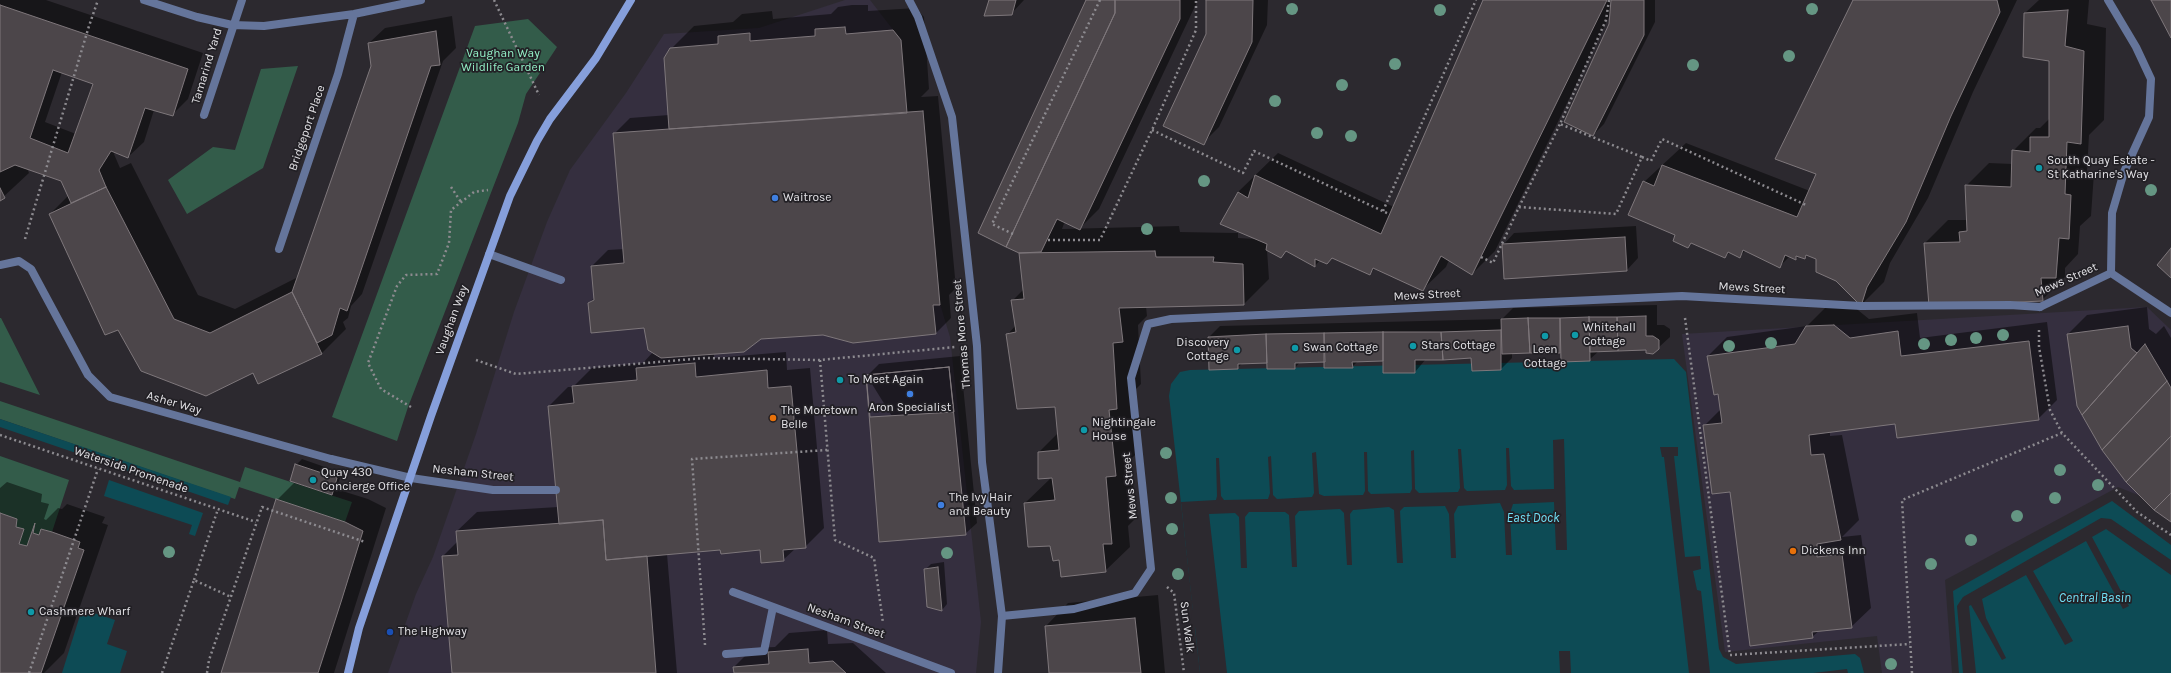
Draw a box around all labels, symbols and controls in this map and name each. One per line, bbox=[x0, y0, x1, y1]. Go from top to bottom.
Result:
street label: Tamarind Yard bbox=[189, 26, 225, 106]
park label: Vaughan Way Wildlife Garden bbox=[461, 47, 545, 75]
street label: Bridgeport Place bbox=[286, 83, 328, 173]
place label: South Quay Estate - St Katharine's Way bbox=[2047, 154, 2155, 182]
marker: South Quay Estate - St Katharine's Way bbox=[2034, 163, 2044, 173]
place label: Waitrose bbox=[783, 191, 831, 205]
marker: Waitrose bbox=[770, 193, 780, 203]
street label: Mews Street bbox=[2032, 260, 2100, 300]
street label: Thomas More Street bbox=[950, 279, 974, 389]
street label: Mews Street bbox=[1718, 279, 1786, 297]
street label: Vaughan Way bbox=[433, 283, 471, 357]
street label: Mews Street bbox=[1393, 286, 1461, 304]
place label: Whitehall Cottage bbox=[1583, 321, 1636, 349]
marker: Whitehall Cottage bbox=[1570, 330, 1580, 340]
marker: Leen Cottage bbox=[1540, 331, 1550, 341]
place label: Discovery Cottage bbox=[1176, 336, 1229, 364]
place label: Stars Cottage bbox=[1421, 339, 1495, 353]
place label: Swan Cottage bbox=[1303, 341, 1378, 355]
marker: Stars Cottage bbox=[1408, 341, 1418, 351]
marker: Swan Cottage bbox=[1290, 343, 1300, 353]
place label: Leen Cottage bbox=[1524, 343, 1566, 371]
marker: Discovery Cottage bbox=[1232, 345, 1242, 355]
place label: To Meet Again bbox=[848, 373, 923, 387]
marker: To Meet Again bbox=[835, 375, 845, 385]
street label: Asher Way bbox=[145, 388, 203, 418]
marker: Aron Specialist bbox=[905, 389, 915, 399]
place label: Aron Specialist bbox=[869, 401, 951, 415]
place label: The Moretown Belle bbox=[781, 404, 857, 432]
marker: The Moretown Belle bbox=[768, 413, 778, 423]
place label: Nightingale House bbox=[1092, 416, 1156, 444]
marker: Nightingale House bbox=[1079, 425, 1089, 435]
street label: Waterside Promenade bbox=[72, 444, 190, 496]
street label: Mews Street bbox=[1119, 452, 1141, 520]
street label: Nesham Street bbox=[432, 462, 514, 484]
place label: Quay 430 Concierge Office bbox=[321, 466, 410, 494]
marker: Quay 430 Concierge Office bbox=[308, 475, 318, 485]
place label: The Ivy Hair and Beauty bbox=[949, 491, 1012, 519]
marker: The Ivy Hair and Beauty bbox=[936, 500, 946, 510]
water label: East Dock bbox=[1506, 510, 1560, 526]
place label: Dickens Inn bbox=[1801, 544, 1866, 558]
marker: Dickens Inn bbox=[1788, 546, 1798, 556]
water label: Central Basin bbox=[2059, 590, 2131, 606]
street label: Nesham Street bbox=[805, 600, 887, 642]
street label: Sun Walk bbox=[1177, 600, 1197, 654]
place label: Cashmere Wharf bbox=[39, 605, 130, 619]
marker: Cashmere Wharf bbox=[26, 607, 36, 617]
place label: The Highway bbox=[398, 625, 467, 639]
marker: The Highway bbox=[385, 627, 395, 637]

